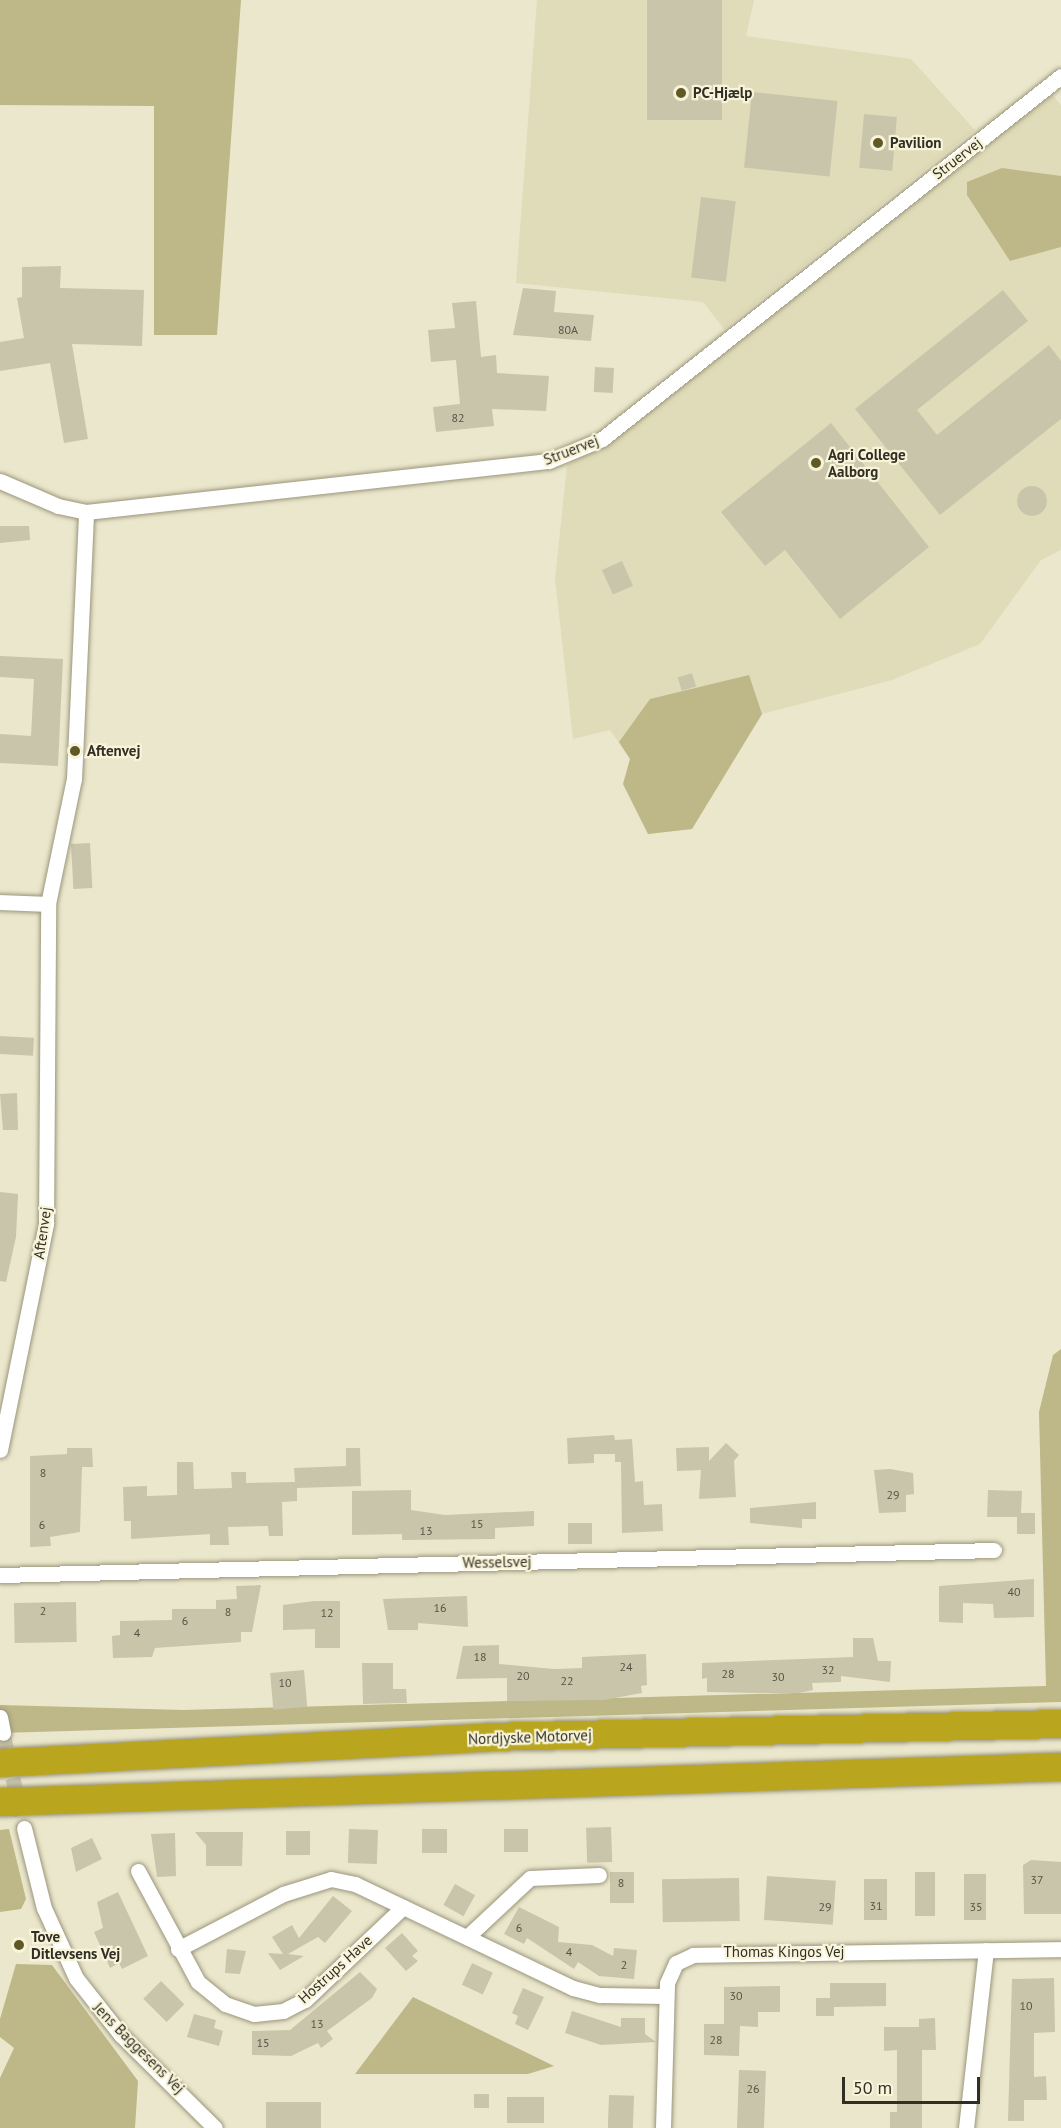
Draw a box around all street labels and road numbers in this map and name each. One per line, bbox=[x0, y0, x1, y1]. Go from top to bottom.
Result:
street label: Struervej bbox=[929, 133, 985, 183]
street label: Struervej bbox=[541, 431, 601, 469]
street label: Aftenvej bbox=[29, 1206, 55, 1260]
street label: Wesselsvej bbox=[462, 1552, 532, 1572]
street label: Nordjyske Motorvej bbox=[468, 1726, 592, 1748]
street label: Hostrups Have bbox=[294, 1931, 376, 2007]
street label: Thomas Kingos Vej bbox=[723, 1943, 845, 1961]
street label: Jens Baggesens Vej bbox=[89, 1998, 189, 2098]

